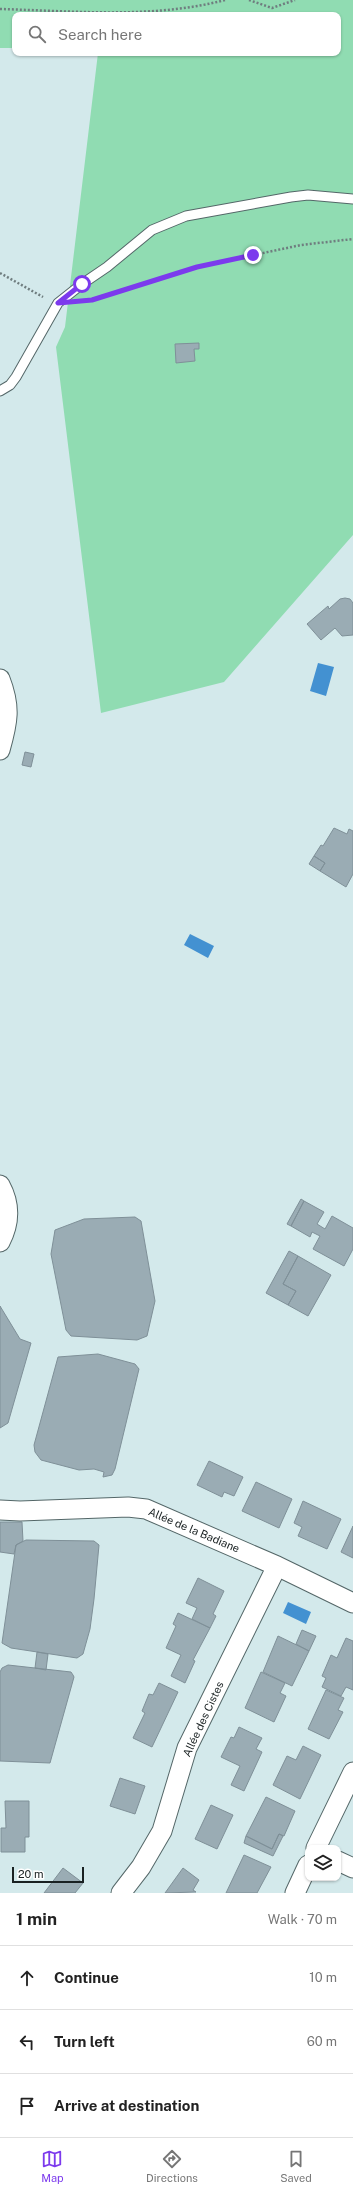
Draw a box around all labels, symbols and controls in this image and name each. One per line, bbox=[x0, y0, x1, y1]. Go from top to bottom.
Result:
search box bbox=[12, 12, 341, 56]
icon: search bbox=[26, 23, 48, 45]
text: Search here bbox=[58, 26, 142, 43]
route end bbox=[244, 246, 262, 264]
route start bbox=[73, 275, 91, 293]
street label: Allée de la Badiane bbox=[147, 1505, 241, 1555]
street label: Allée des Cistes bbox=[180, 1679, 226, 1758]
map controls bbox=[305, 1845, 341, 1881]
button: layers bbox=[305, 1845, 341, 1881]
scale bar bbox=[12, 1865, 84, 1884]
text: 20 m bbox=[18, 1868, 43, 1880]
text: 1 min bbox=[16, 1909, 57, 1929]
text: Walk · 70 m bbox=[268, 1912, 337, 1927]
icon: ahead bbox=[16, 1967, 38, 1989]
text: Continue bbox=[54, 1969, 119, 1986]
text: 10 m bbox=[309, 1970, 337, 1985]
icon: left bbox=[16, 2031, 38, 2053]
text: Turn left bbox=[54, 2033, 115, 2050]
text: 60 m bbox=[307, 2034, 337, 2049]
icon: arrive bbox=[16, 2095, 38, 2117]
text: Arrive at destination bbox=[54, 2097, 199, 2114]
tab: Map bbox=[41, 2148, 64, 2184]
tab: Directions bbox=[146, 2148, 198, 2184]
tab: Saved bbox=[280, 2148, 312, 2184]

